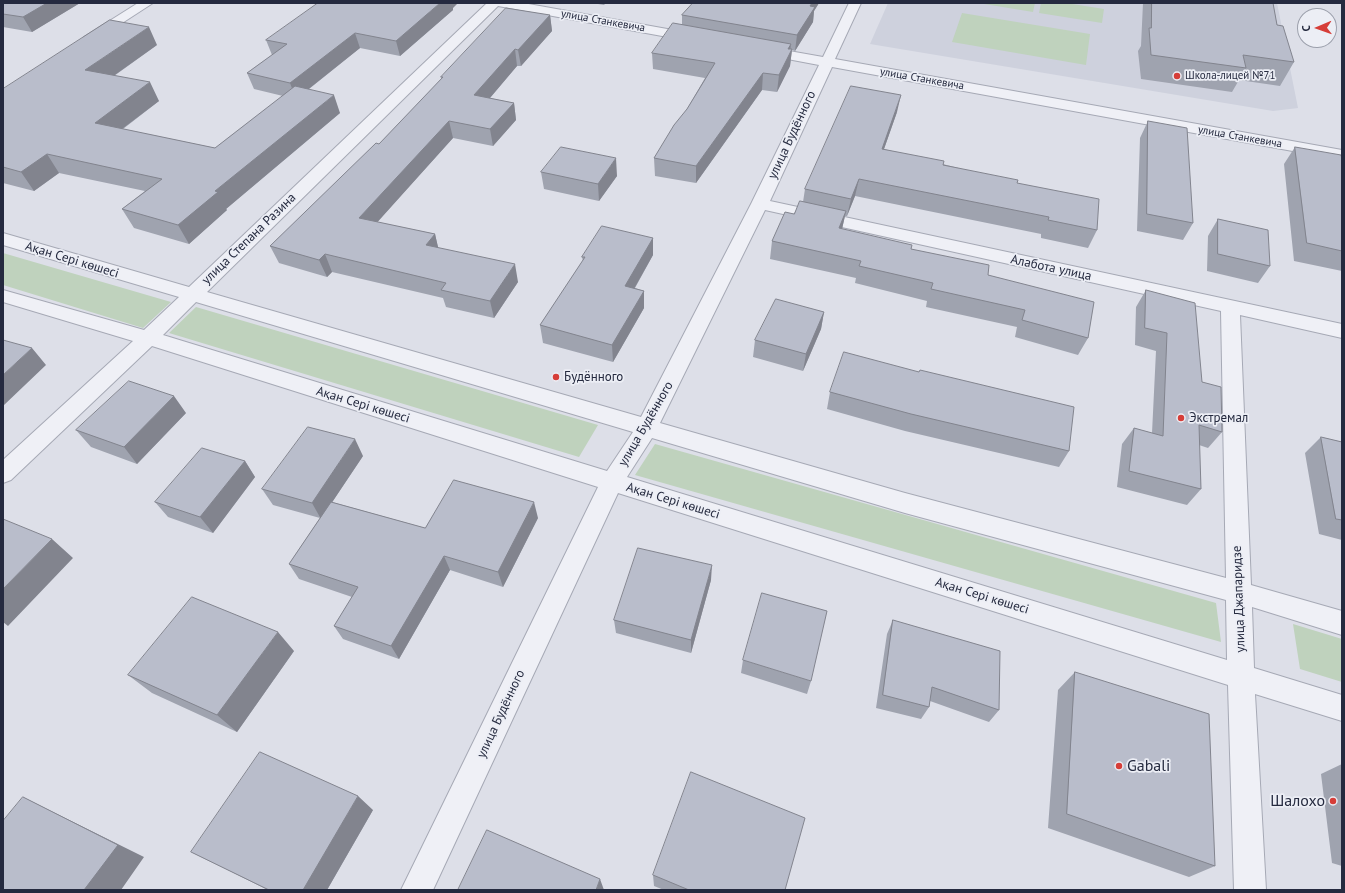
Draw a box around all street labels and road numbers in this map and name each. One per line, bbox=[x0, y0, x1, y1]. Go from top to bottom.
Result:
street label: улица Станкевича bbox=[560, 7, 646, 35]
street label: улица Станкевича bbox=[879, 65, 965, 93]
street label: улица Будённого bbox=[765, 88, 819, 182]
street label: улица Станкевича bbox=[1197, 123, 1283, 151]
street label: улица Степана Разина bbox=[199, 190, 299, 288]
street label: Ақан Сері көшесі bbox=[23, 238, 121, 282]
street label: Алабота улица bbox=[1009, 252, 1093, 284]
street label: улица Будённого bbox=[615, 379, 677, 469]
street label: Ақан Сері көшесі bbox=[314, 383, 412, 427]
street label: Ақан Сері көшесі bbox=[624, 479, 722, 523]
street label: улица Джапаридзе bbox=[1229, 545, 1249, 653]
street label: Ақан Сері көшесі bbox=[933, 574, 1031, 618]
street label: улица Будённого bbox=[474, 667, 528, 761]

